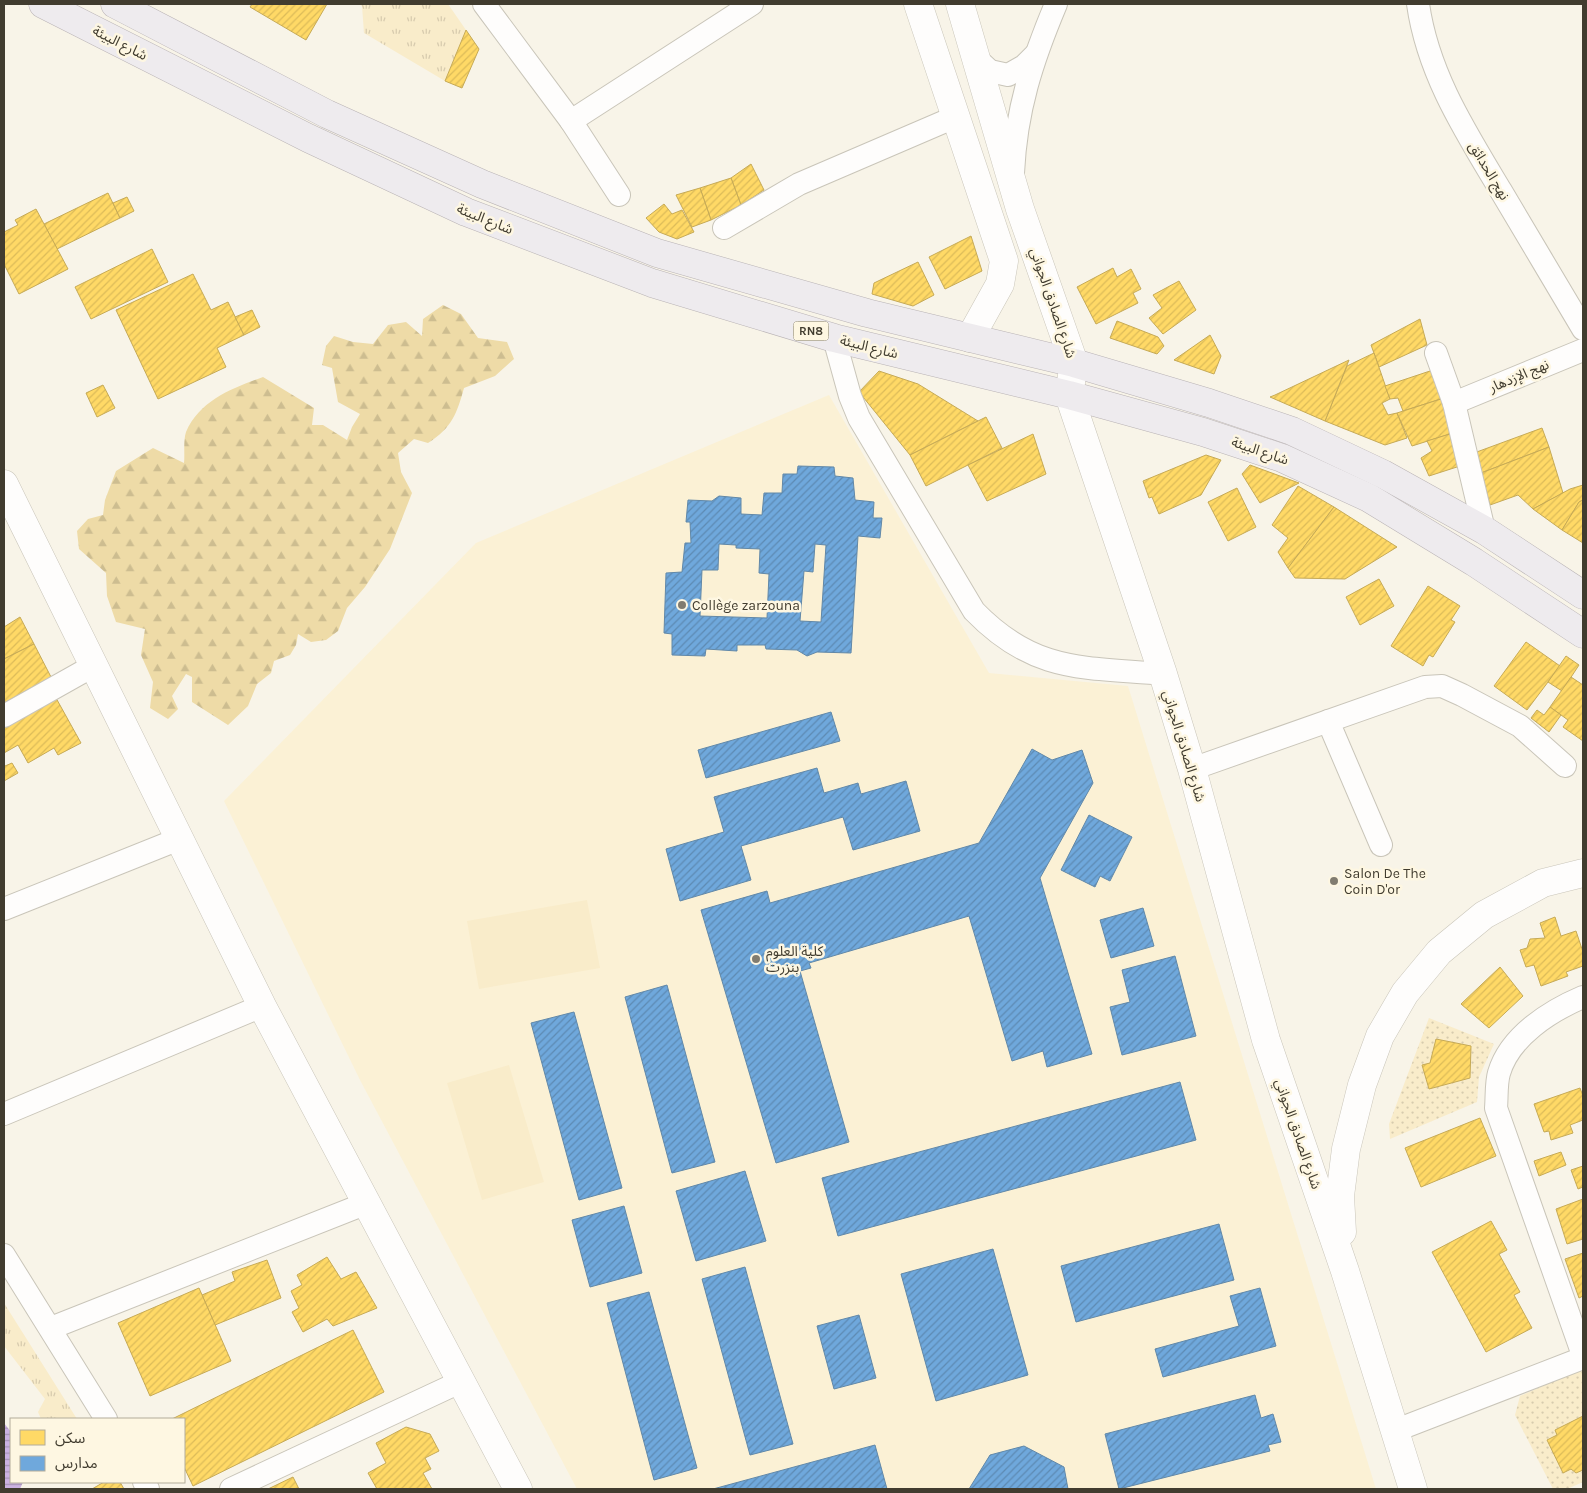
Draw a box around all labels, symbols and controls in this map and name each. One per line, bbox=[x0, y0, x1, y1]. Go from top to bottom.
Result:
street label: شارع البيئة bbox=[89, 22, 150, 66]
street label: نهج الحدائق bbox=[1463, 139, 1513, 204]
street label: شارع البيئة bbox=[454, 200, 516, 240]
street label: شارع الصادق الجواني bbox=[1024, 246, 1080, 361]
road number: RN8 bbox=[794, 322, 828, 341]
street label: شارع البيئة bbox=[838, 332, 900, 364]
street label: نهج الإزدهار bbox=[1486, 356, 1552, 398]
street label: شارع البيئة bbox=[1229, 433, 1291, 471]
place label: Collège zarzouna bbox=[692, 597, 800, 614]
marker: Collège zarzouna bbox=[676, 599, 688, 611]
street label: شارع الصادق الجواني bbox=[1157, 688, 1209, 804]
place label: Salon De The Coin D'or bbox=[1344, 865, 1426, 898]
marker: Salon De The Coin D'or bbox=[1328, 875, 1340, 887]
place label: كلية العلوم بنزرت bbox=[766, 943, 823, 976]
marker: كلية العلوم بنزرت bbox=[750, 953, 762, 965]
street label: شارع الصادق الجواني bbox=[1269, 1077, 1325, 1192]
legend bbox=[10, 1418, 185, 1483]
text: سكن bbox=[55, 1429, 86, 1447]
text: مدارس bbox=[55, 1454, 98, 1472]

